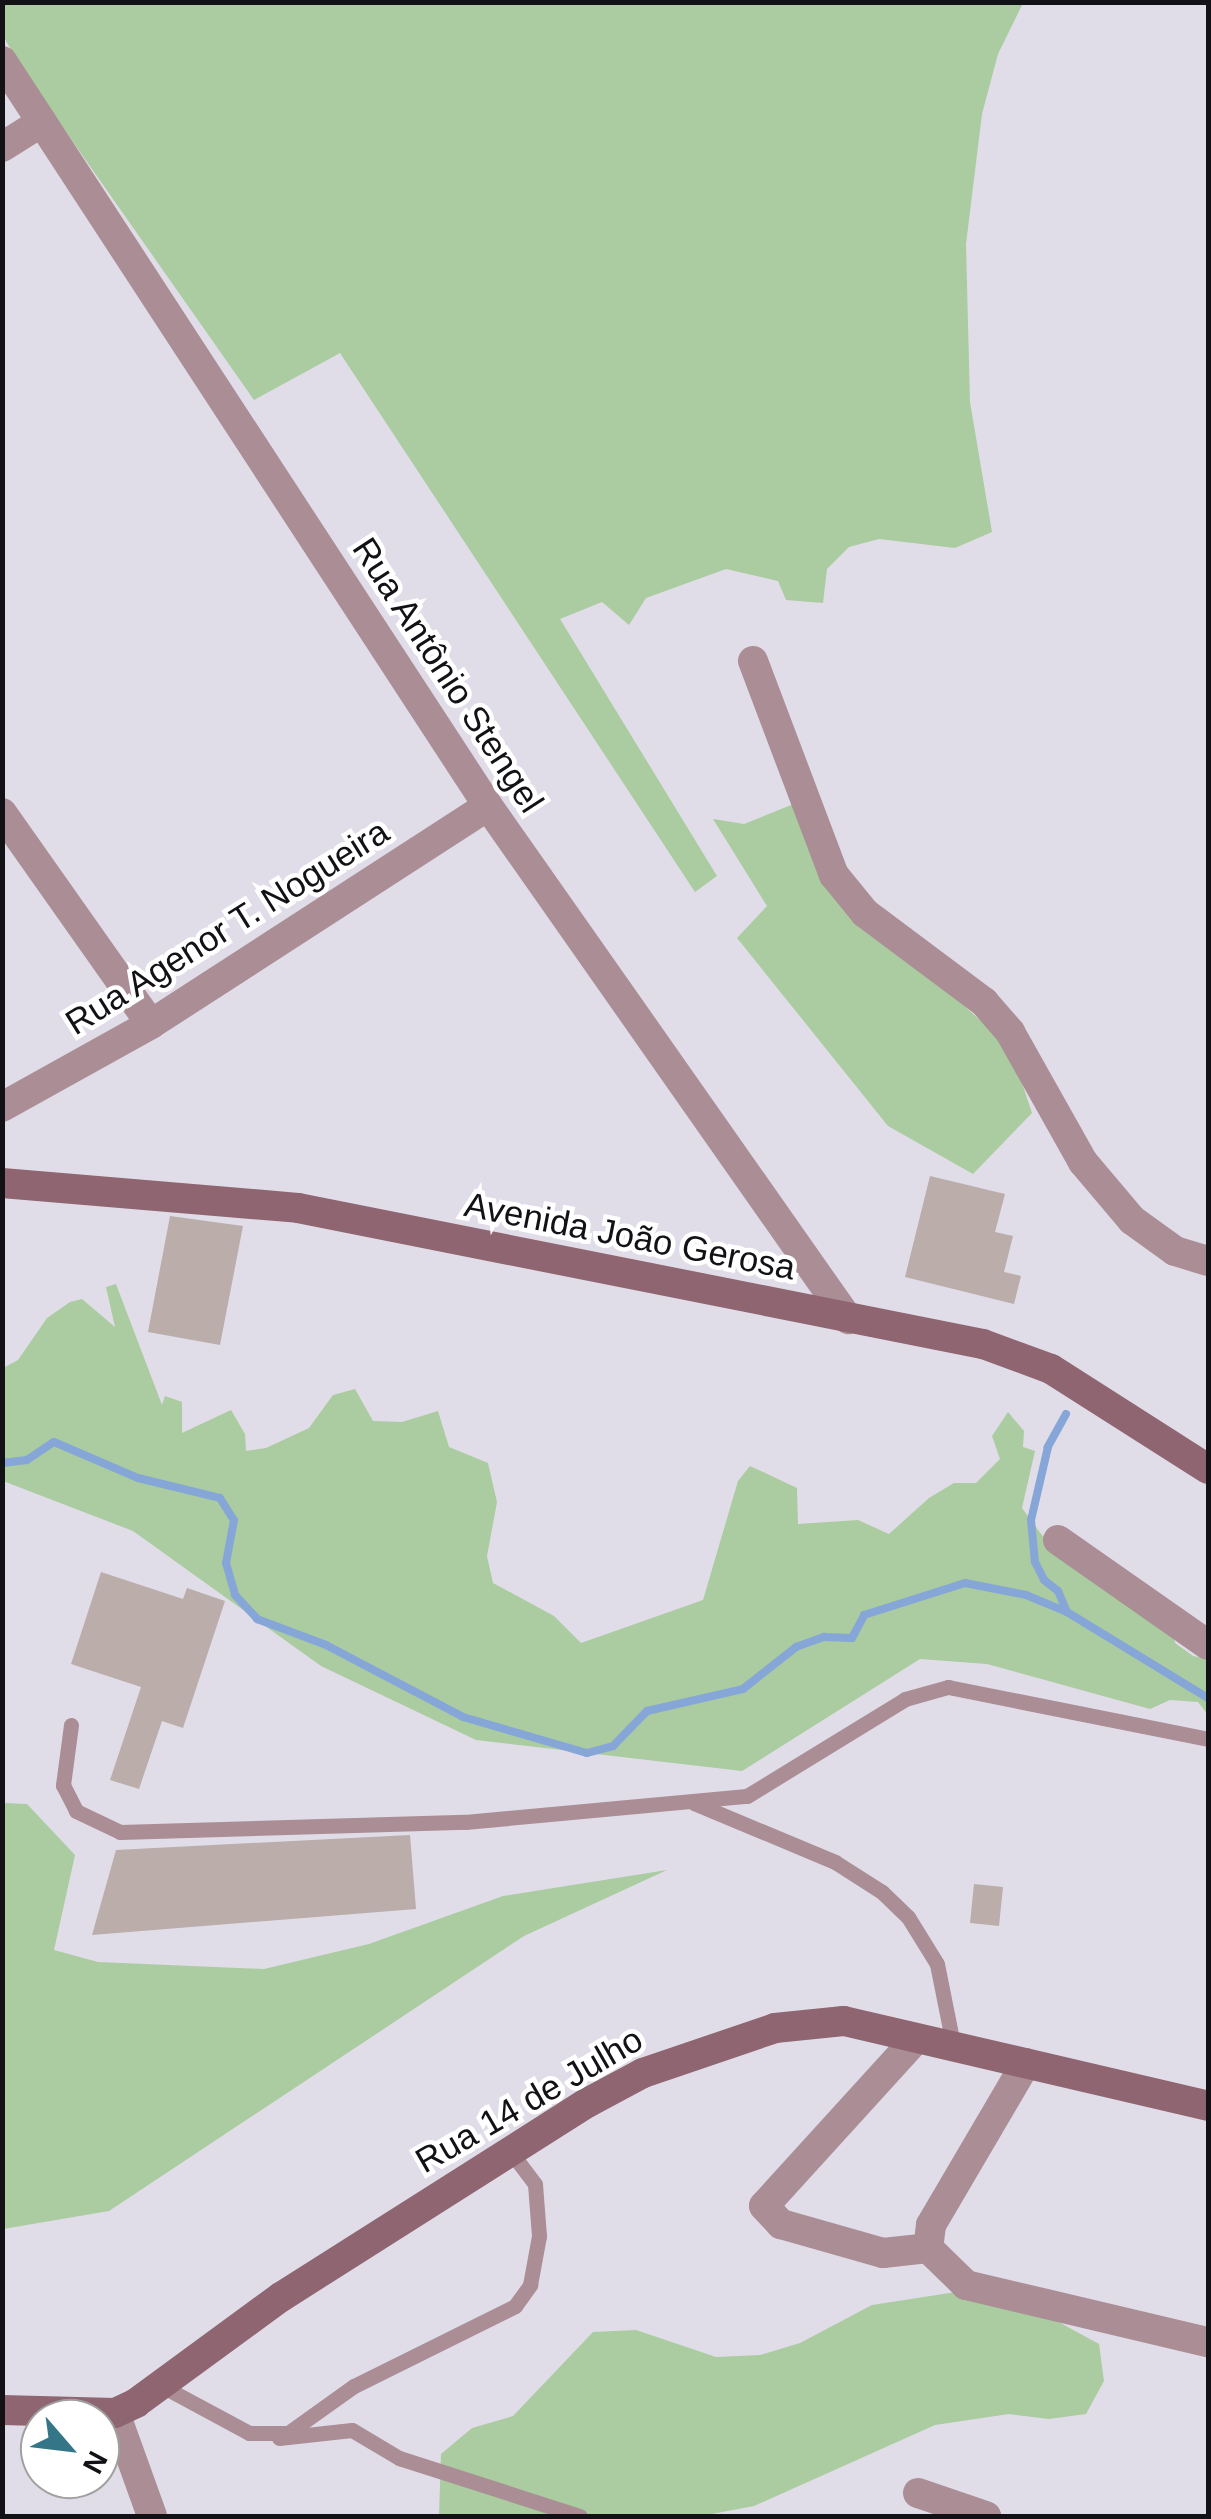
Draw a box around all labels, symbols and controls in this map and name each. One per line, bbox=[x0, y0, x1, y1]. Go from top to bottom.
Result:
street label: Rua Antônio Stengel bbox=[343, 529, 553, 821]
street label: Rua Agenor T. Nogueira bbox=[57, 810, 397, 1044]
street label: Avenida João Gerosa bbox=[461, 1183, 799, 1289]
street label: Rua 14 de Julho bbox=[408, 2018, 650, 2182]
north arrow bbox=[20, 2399, 120, 2499]
text: N bbox=[77, 2446, 114, 2479]

